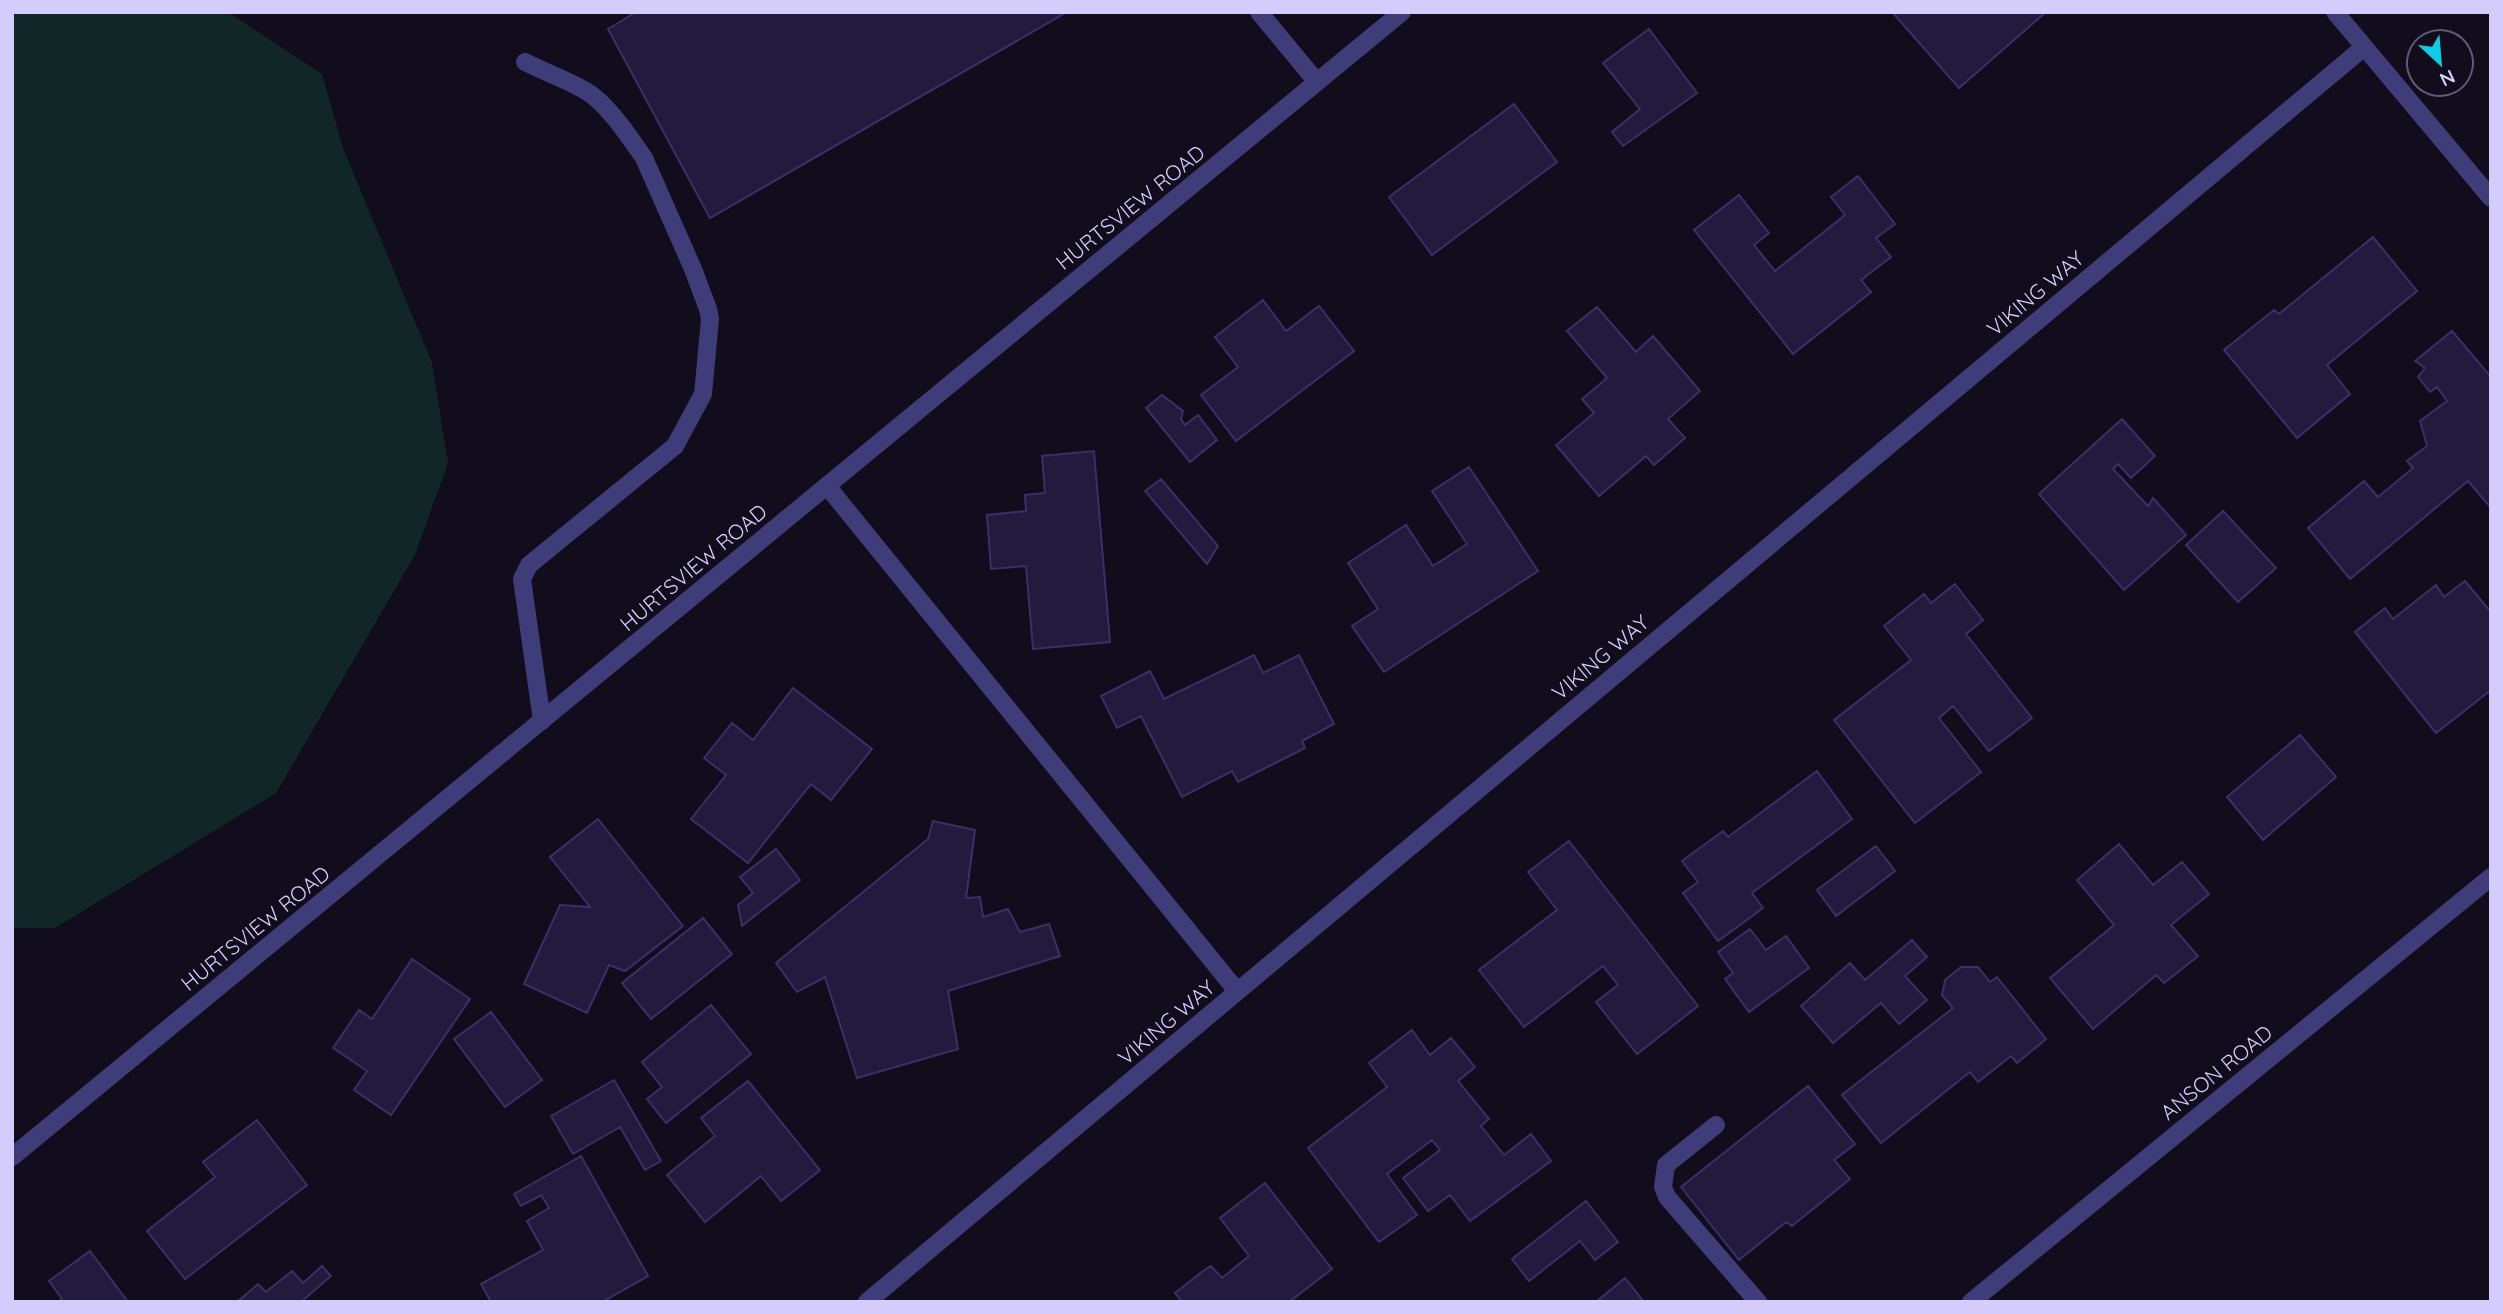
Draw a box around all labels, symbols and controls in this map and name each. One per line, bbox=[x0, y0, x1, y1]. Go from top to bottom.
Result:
north arrow bbox=[2405, 28, 2475, 98]
text: N bbox=[2436, 64, 2459, 92]
street label: HURTSVIEW ROAD bbox=[1050, 139, 1210, 275]
street label: VIKING WAY bbox=[1981, 245, 2089, 341]
street label: HURTSVIEW ROAD bbox=[614, 498, 772, 636]
street label: VIKING WAY bbox=[1546, 609, 1654, 705]
street label: HURTSVIEW ROAD bbox=[175, 860, 335, 996]
street label: VIKING WAY bbox=[1112, 974, 1220, 1070]
street label: ANSON ROAD bbox=[2155, 1019, 2277, 1125]

